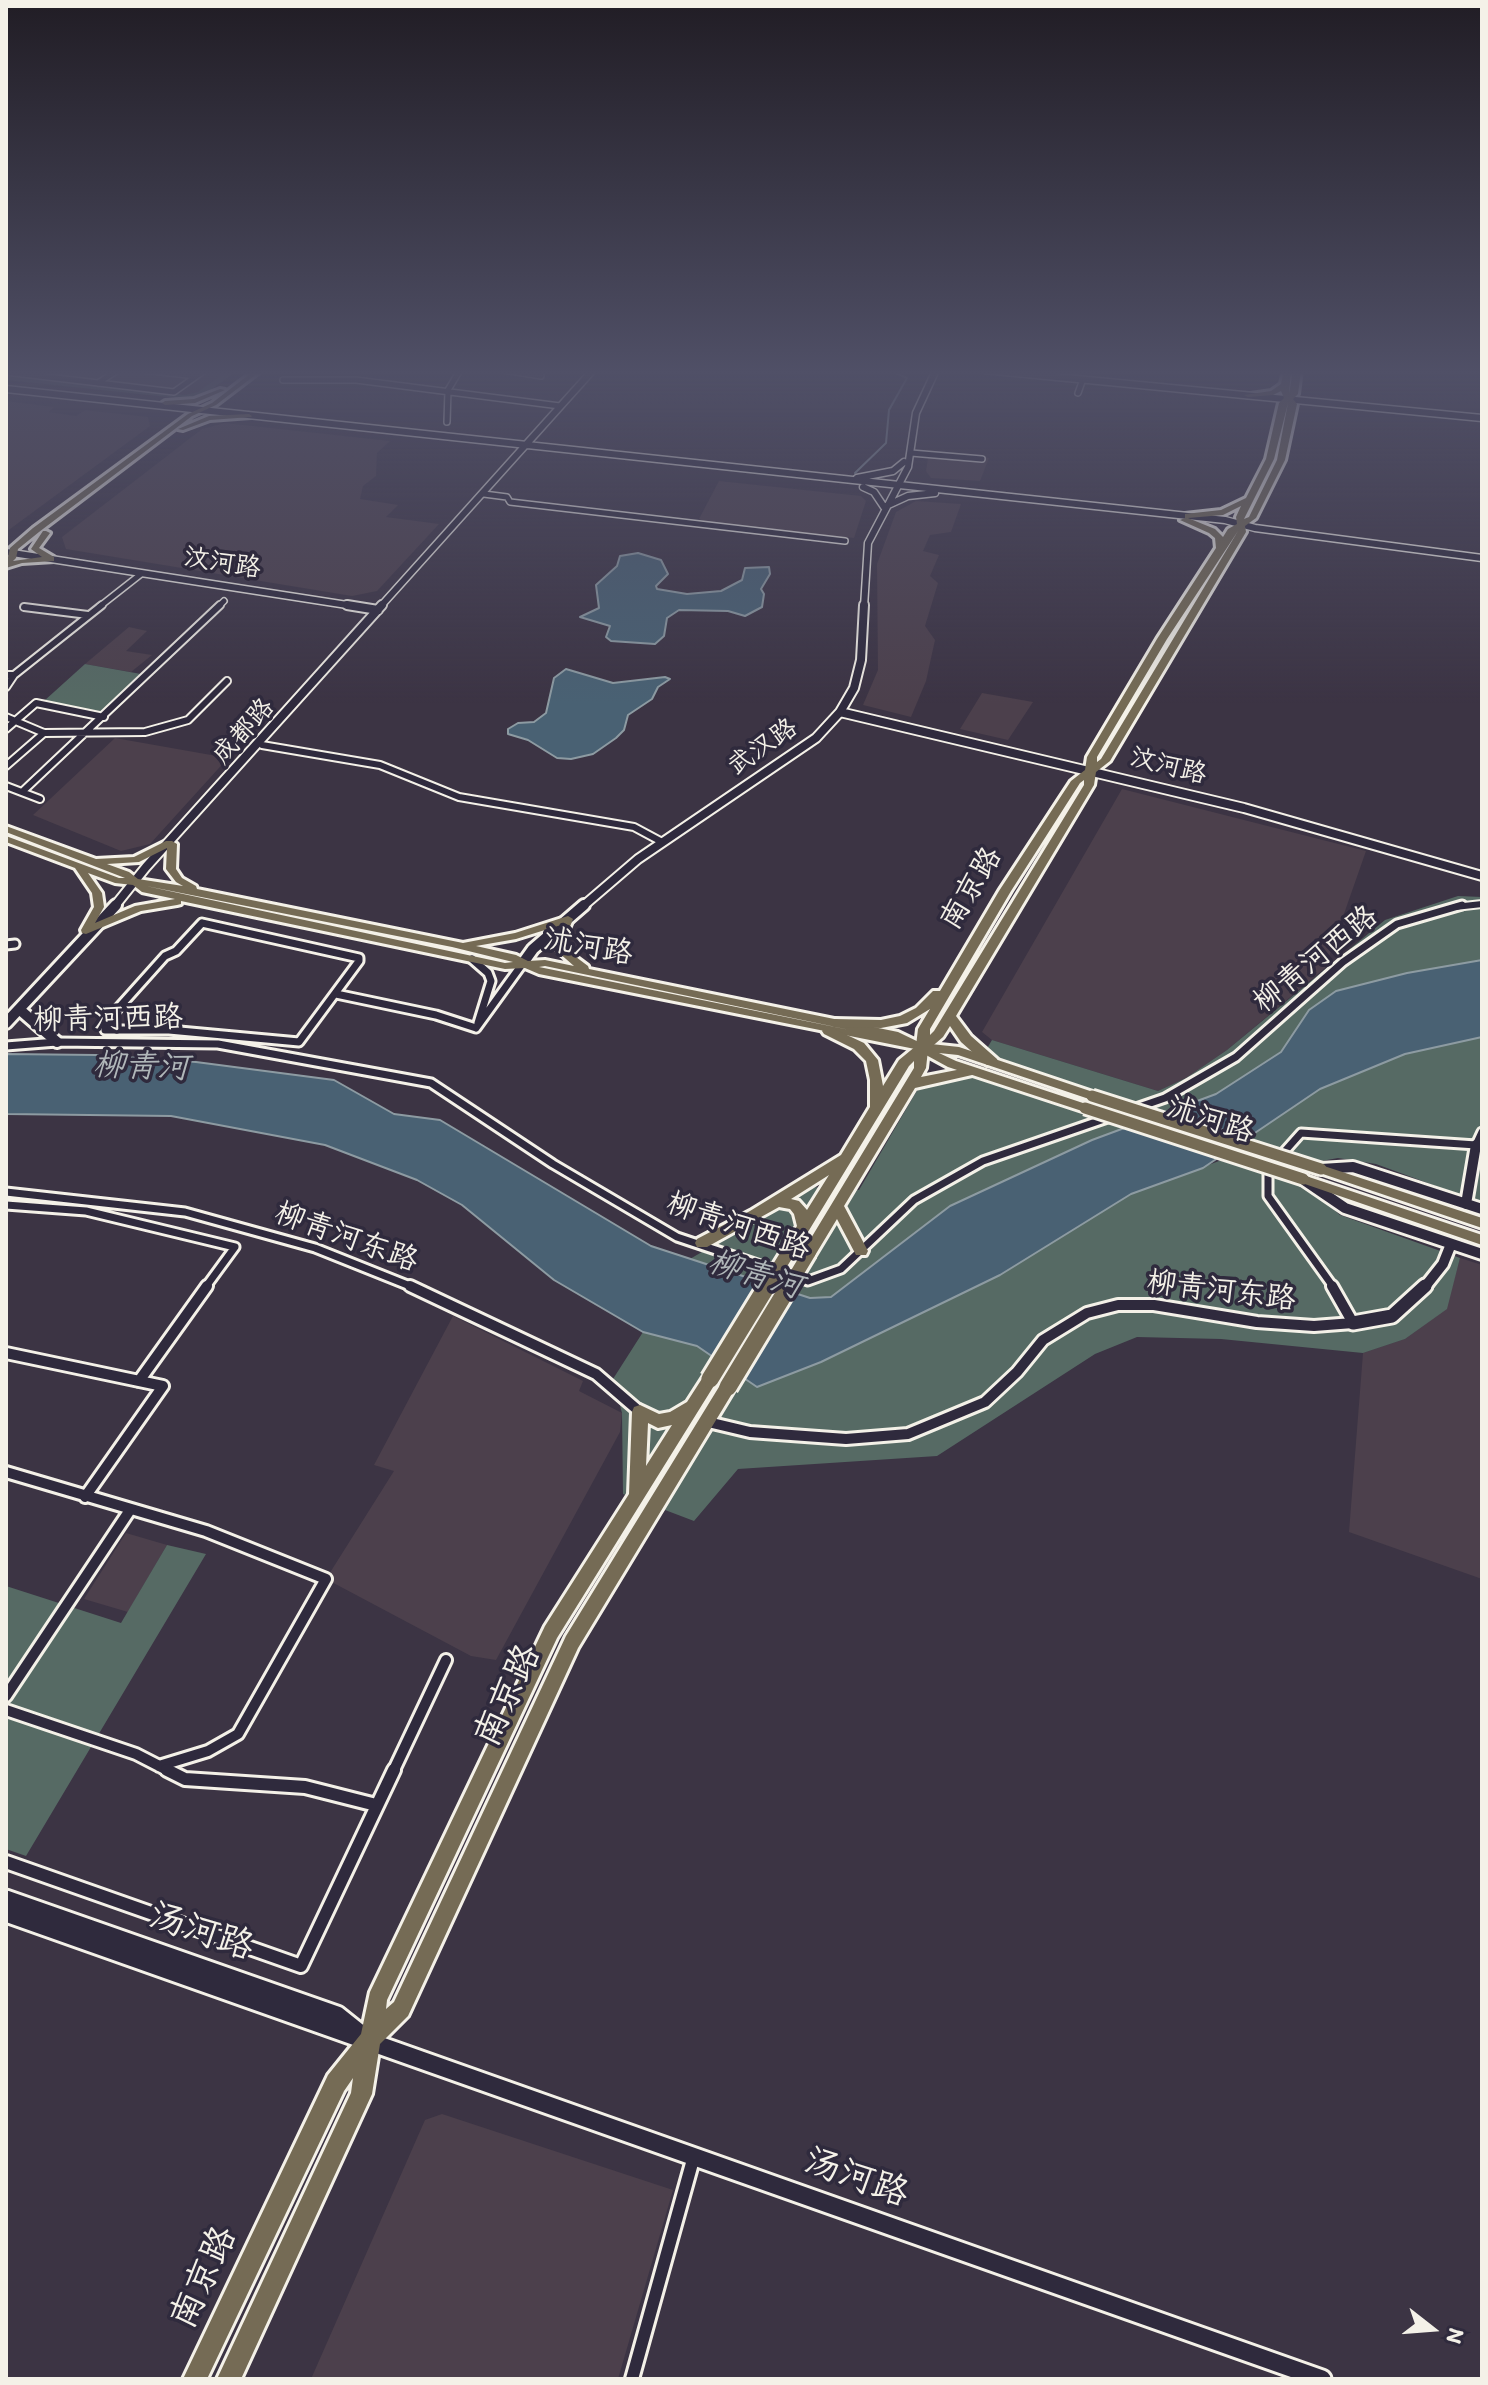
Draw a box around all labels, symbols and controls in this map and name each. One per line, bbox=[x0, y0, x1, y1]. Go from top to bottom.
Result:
street label: 汶河路 bbox=[181, 542, 263, 586]
street label: 成都路 bbox=[206, 693, 282, 771]
street label: 武汉路 bbox=[722, 713, 804, 783]
street label: 汶河路 bbox=[1126, 742, 1210, 792]
street label: 南京路 bbox=[933, 841, 1011, 937]
street label: 柳青河西路 bbox=[1246, 899, 1386, 1021]
street label: 沭河路 bbox=[541, 922, 635, 974]
street label: 柳青河西路 bbox=[33, 1001, 183, 1039]
water label: 柳青河 bbox=[92, 1047, 190, 1089]
street label: 沭河路 bbox=[1162, 1090, 1258, 1152]
street label: 柳青河西路 bbox=[661, 1186, 815, 1268]
street label: 柳青河东路 bbox=[269, 1195, 423, 1281]
water label: 柳青河 bbox=[703, 1244, 807, 1308]
street label: 柳青河东路 bbox=[1144, 1265, 1298, 1319]
street label: 南京路 bbox=[467, 1638, 551, 1754]
street label: 汤河路 bbox=[143, 1895, 259, 1971]
street label: 汤河路 bbox=[798, 2140, 914, 2218]
street label: 南京路 bbox=[163, 2220, 247, 2336]
north arrow bbox=[1392, 2289, 1472, 2369]
text: N bbox=[1440, 2325, 1471, 2347]

